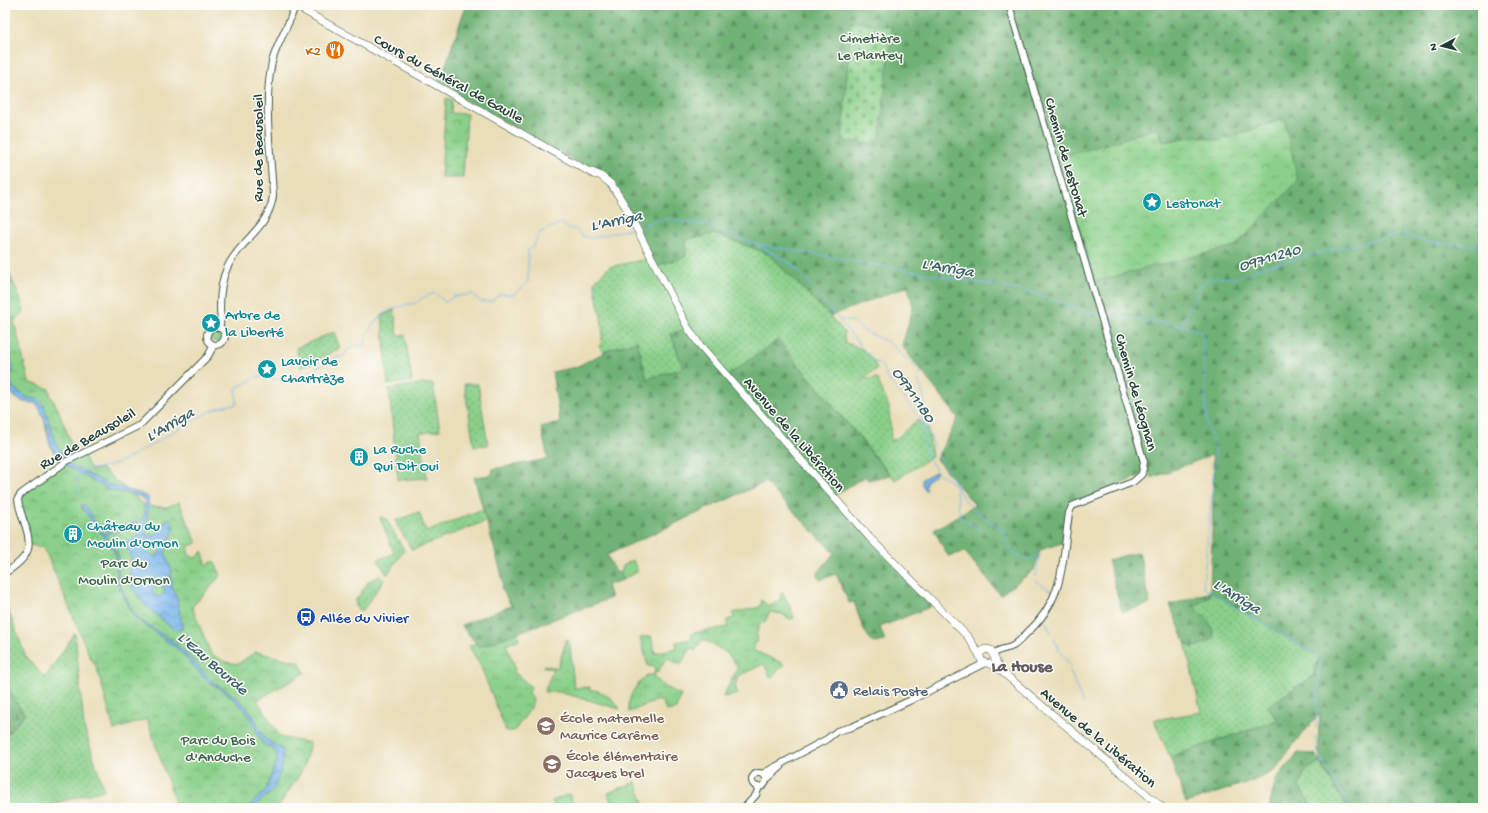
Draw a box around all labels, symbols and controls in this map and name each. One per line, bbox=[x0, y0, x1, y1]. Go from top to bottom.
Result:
north arrow bbox=[1422, 26, 1462, 66]
park label: Cimetière Le Plantey bbox=[837, 30, 903, 65]
street label: Cours du Général de Gaulle bbox=[370, 31, 526, 129]
restaurant icon: K2 bbox=[324, 39, 346, 61]
place label: K2 bbox=[305, 43, 321, 61]
text: N bbox=[1428, 43, 1440, 51]
street label: Rue de Beausoleil bbox=[250, 94, 268, 202]
street label: Chemin de Lestonat bbox=[1039, 96, 1091, 221]
place icon: Lestonat bbox=[1141, 191, 1163, 213]
place label: Lestonat bbox=[1166, 195, 1222, 213]
water label: L'Arriga bbox=[589, 207, 645, 237]
water label: O9711240 bbox=[1237, 241, 1304, 277]
water label: L'Arriga bbox=[920, 256, 976, 284]
place label: Arbre de la Liberté bbox=[225, 307, 284, 342]
place icon: Arbre de la Liberté bbox=[200, 312, 222, 334]
street label: Chemin de Léognan bbox=[1110, 332, 1160, 453]
place label: Lavoir de Chartrèze bbox=[281, 353, 345, 388]
place icon: Lavoir de Chartrèze bbox=[256, 358, 278, 380]
water label: O9711180 bbox=[886, 365, 939, 428]
street label: Avenue de la Libération bbox=[739, 374, 848, 496]
water label: L'Arriga bbox=[143, 404, 199, 447]
street label: Rue de Beausoleil bbox=[37, 405, 139, 475]
place label: La Ruche Qui Dit Oui bbox=[373, 441, 439, 476]
building icon: La Ruche Qui Dit Oui bbox=[348, 446, 370, 468]
place label: Château du Moulin d'Ornon bbox=[87, 518, 178, 553]
building icon: Château du Moulin d'Ornon bbox=[62, 523, 84, 545]
park label: Parc du Moulin d'Ornon bbox=[78, 555, 170, 590]
water label: L'Arriga bbox=[1209, 576, 1264, 620]
bus stop icon: Allée du Vivier bbox=[295, 606, 317, 628]
place label: Allée du Vivier bbox=[320, 610, 410, 628]
water label: L'Eau Bourde bbox=[173, 629, 251, 701]
district label: La House bbox=[991, 658, 1054, 678]
public building icon: Relais Poste bbox=[828, 679, 850, 701]
place label: Relais Poste bbox=[853, 683, 928, 701]
street label: Avenue de la Libération bbox=[1036, 685, 1160, 792]
place label: École maternelle Maurice Carême bbox=[560, 710, 664, 745]
school or university icon: École maternelle Maurice Carême bbox=[535, 715, 557, 737]
park label: Parc du Bois d'Anduche bbox=[180, 732, 256, 767]
place label: École élémentaire Jacques brel bbox=[566, 748, 678, 783]
school or university icon: École élémentaire Jacques brel bbox=[541, 753, 563, 775]

